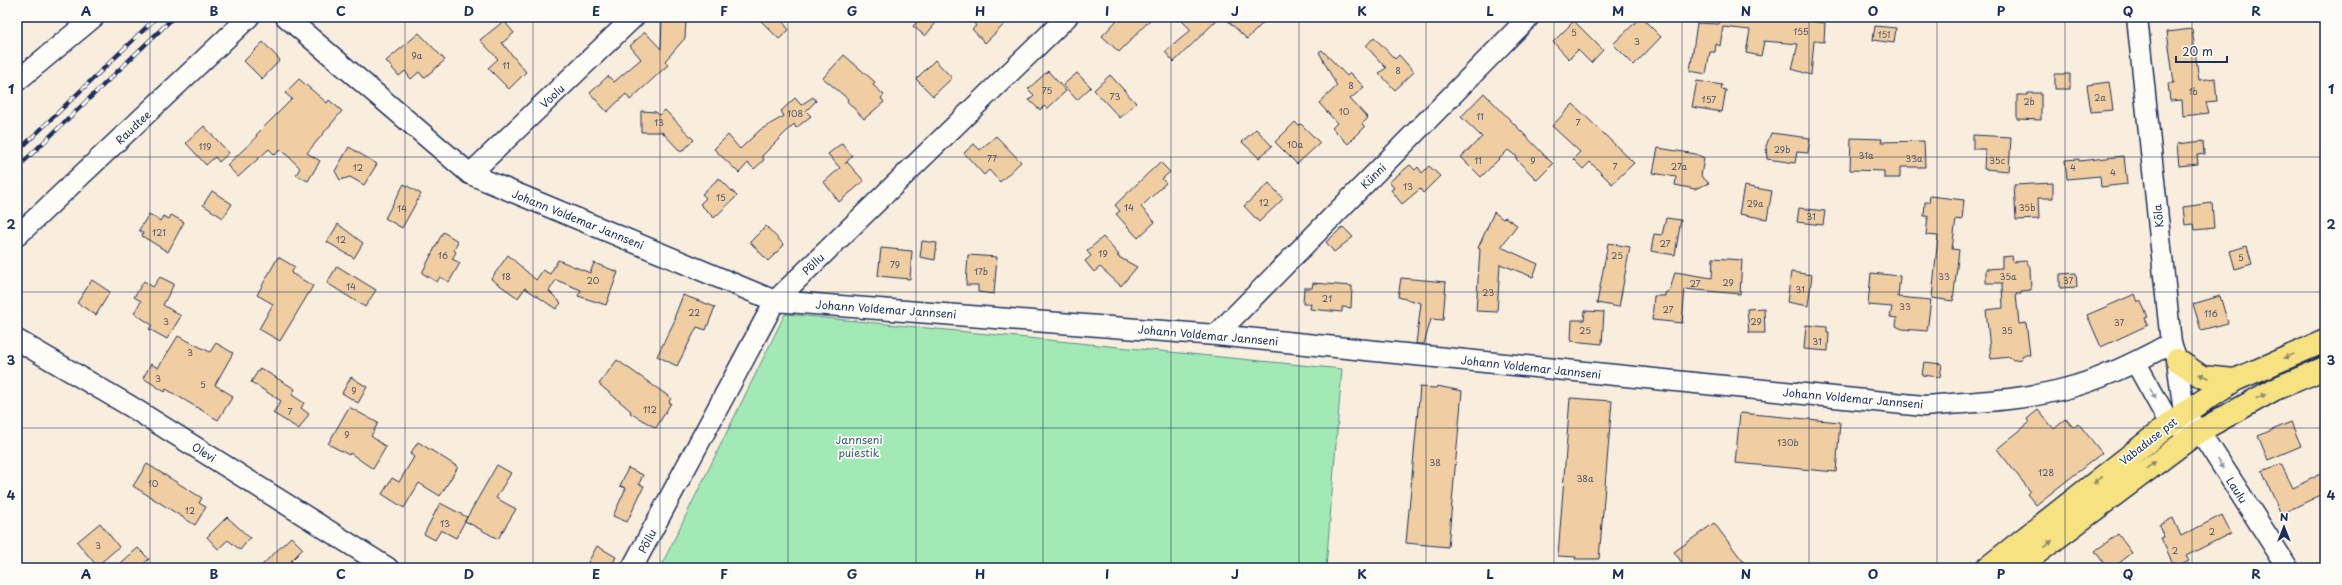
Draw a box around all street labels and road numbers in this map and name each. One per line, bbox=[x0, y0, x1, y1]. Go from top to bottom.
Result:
street label: Voolu bbox=[536, 80, 568, 112]
street label: Raudtee bbox=[111, 106, 155, 148]
street label: Künni bbox=[1356, 159, 1390, 193]
street label: Johann Voldemar Jannseni bbox=[509, 185, 647, 253]
street label: Kõla bbox=[2148, 203, 2168, 229]
street label: Põllu bbox=[798, 249, 828, 279]
street label: Johann Voldemar Jannseni bbox=[815, 296, 957, 322]
street label: Johann Voldemar Jannseni bbox=[1137, 320, 1279, 350]
street label: Johann Voldemar Jannseni bbox=[1460, 351, 1602, 383]
street label: Johann Voldemar Jannseni bbox=[1782, 383, 1924, 413]
street label: Vabaduse pst bbox=[2115, 413, 2181, 469]
street label: Olevi bbox=[189, 438, 219, 466]
street label: Laulu bbox=[2222, 473, 2252, 507]
street label: Põllu bbox=[634, 526, 660, 556]

